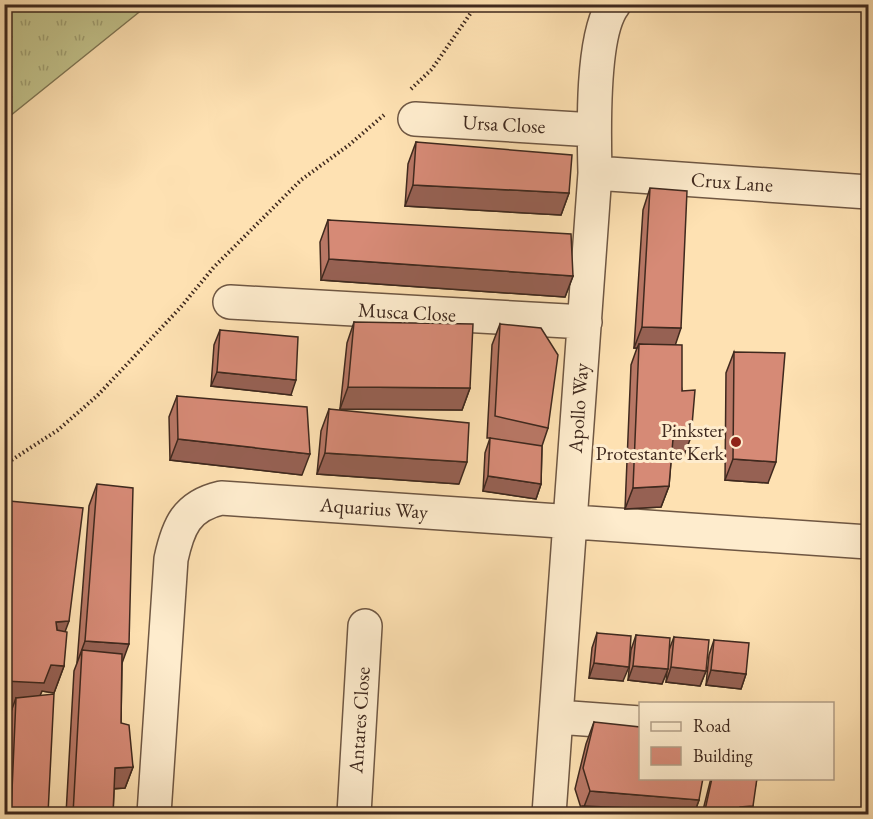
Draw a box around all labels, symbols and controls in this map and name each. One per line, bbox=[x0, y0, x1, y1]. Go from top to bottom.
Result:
street label: Ursa Close bbox=[462, 109, 546, 139]
street label: Crux Lane bbox=[690, 166, 774, 198]
street label: Musca Close bbox=[357, 296, 457, 328]
street label: Apollo Way bbox=[562, 362, 594, 455]
place label: Pinkster Protestante Kerk bbox=[595, 417, 725, 466]
marker: Pinkster Protestante Kerk bbox=[729, 435, 743, 449]
street label: Aquarius Way bbox=[318, 491, 429, 525]
street label: Antares Close bbox=[342, 666, 376, 775]
legend bbox=[639, 702, 834, 780]
text: Road bbox=[693, 714, 732, 737]
text: Building bbox=[693, 744, 753, 767]

